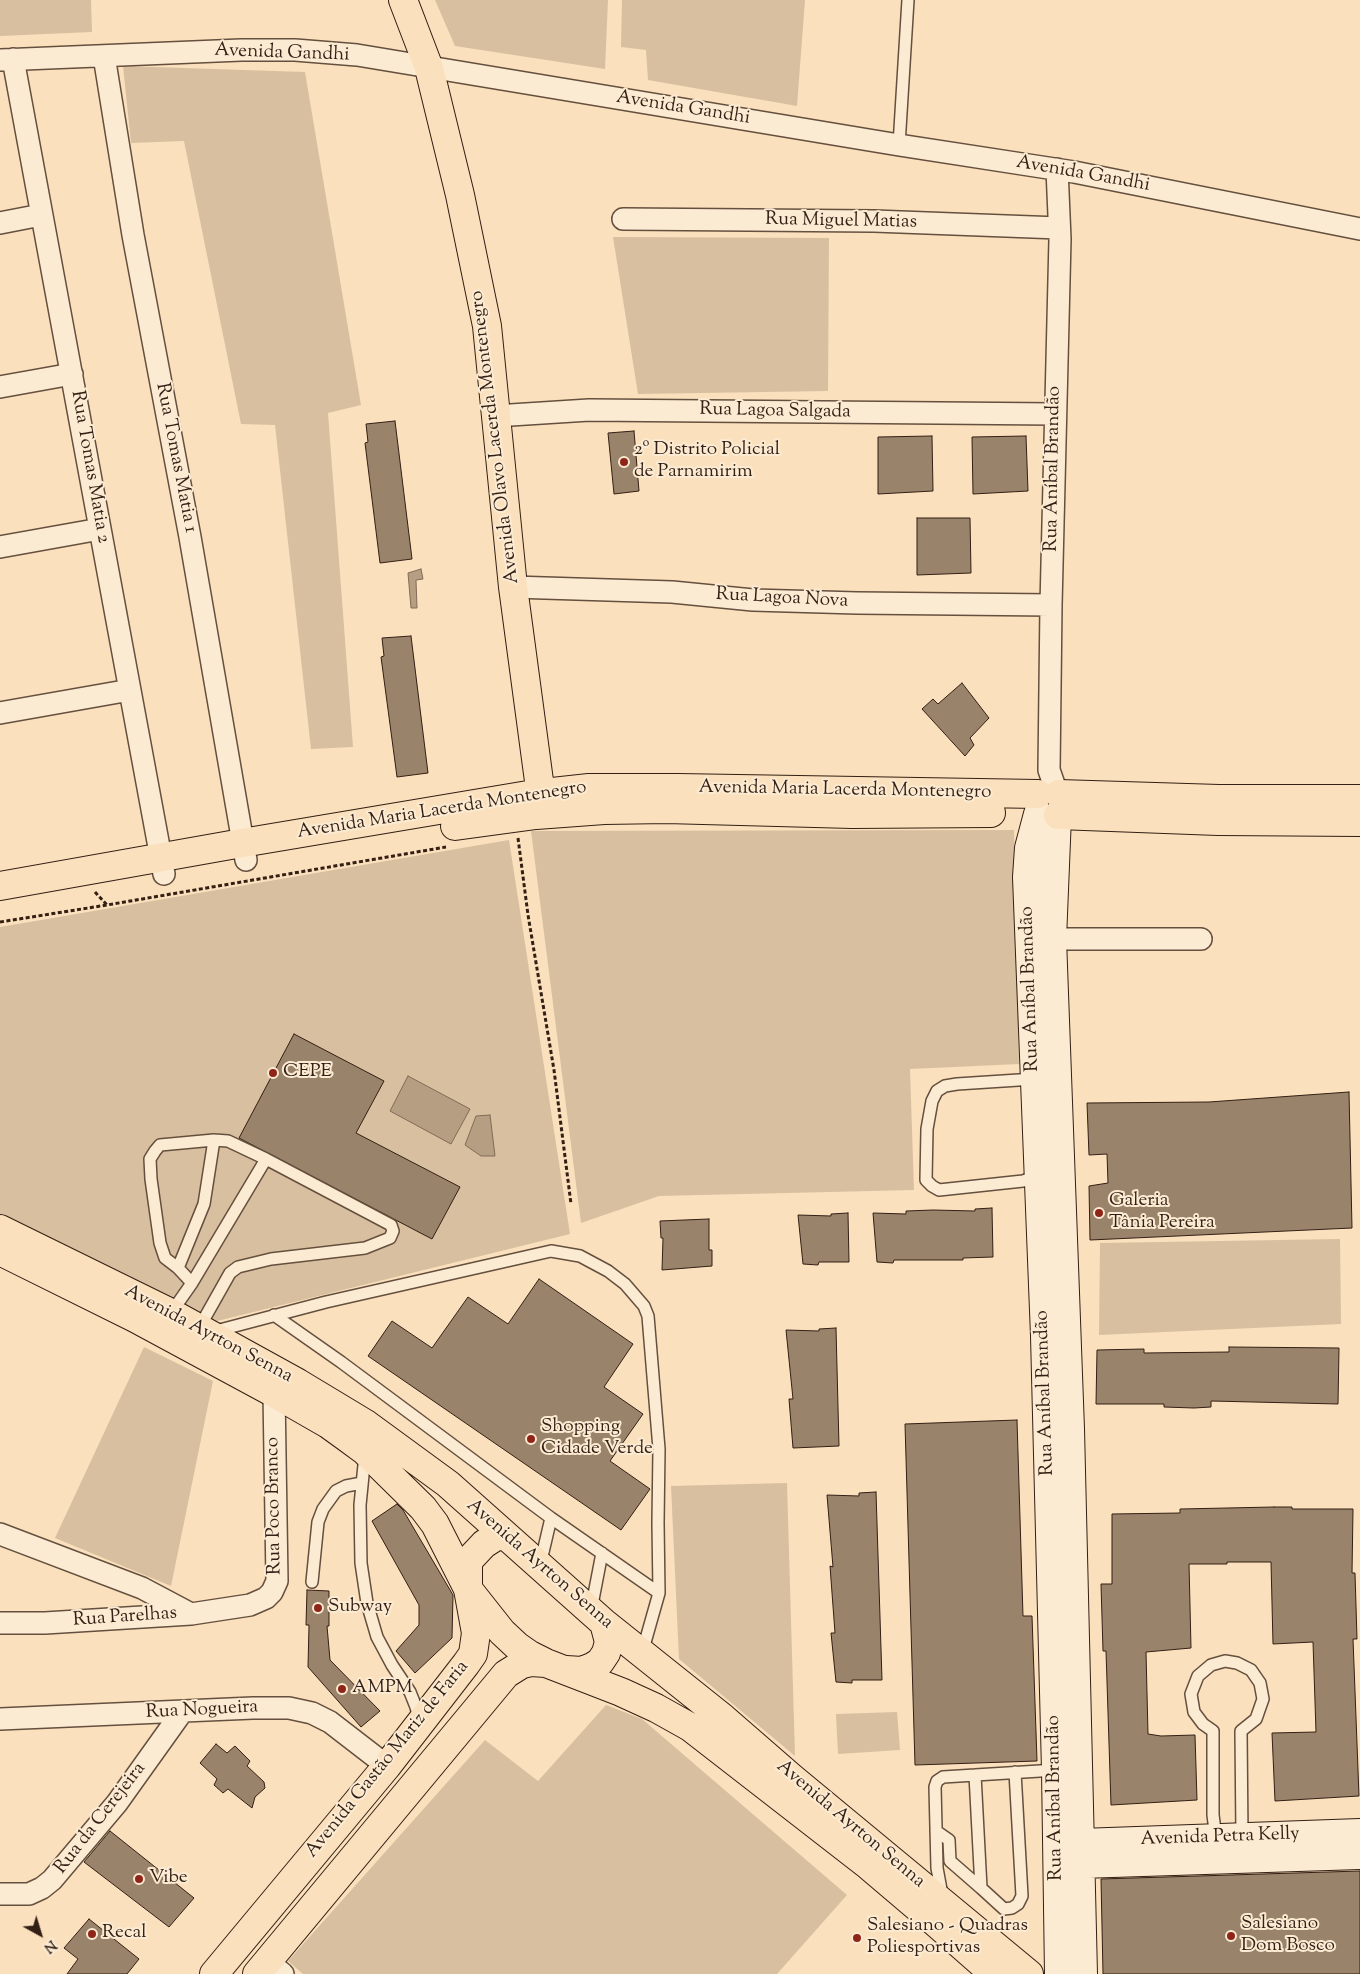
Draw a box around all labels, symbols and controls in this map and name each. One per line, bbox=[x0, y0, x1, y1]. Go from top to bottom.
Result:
street label: Avenida Gandhi bbox=[214, 40, 350, 68]
street label: Avenida Gandhi bbox=[614, 87, 752, 131]
street label: Avenida Gandhi bbox=[1014, 152, 1152, 198]
street label: Rua Miguel Matias bbox=[765, 209, 917, 235]
street label: Avenida Olavo Lacerda Montenegro bbox=[467, 289, 525, 585]
street label: Rua Tomas Matia 1 bbox=[149, 381, 201, 535]
street label: Rua Aníbal Brandão bbox=[1041, 386, 1067, 552]
street label: Rua Tomas Matia 2 bbox=[64, 389, 114, 545]
street label: Rua Lagoa Salgada bbox=[699, 399, 851, 425]
place label: 2º Distrito Policial de Parnamirim bbox=[634, 440, 780, 484]
marker: 2º Distrito Policial de Parnamirim bbox=[618, 456, 630, 468]
street label: Rua Lagoa Nova bbox=[715, 584, 849, 614]
street label: Avenida Maria Lacerda Montenegro bbox=[296, 777, 588, 845]
street label: Avenida Maria Lacerda Montenegro bbox=[698, 777, 992, 805]
street label: Rua Aníbal Brandão bbox=[1017, 906, 1045, 1072]
place label: CEPE bbox=[283, 1062, 332, 1084]
marker: CEPE bbox=[267, 1067, 279, 1079]
place label: Galeria Tânia Pereira bbox=[1109, 1191, 1215, 1235]
marker: Galeria Tânia Pereira bbox=[1093, 1207, 1105, 1219]
street label: Avenida Ayrton Senna bbox=[120, 1281, 296, 1389]
street label: Rua Aníbal Brandão bbox=[1032, 1310, 1060, 1476]
place label: Shopping Cidade Verde bbox=[541, 1417, 653, 1461]
marker: Shopping Cidade Verde bbox=[525, 1433, 537, 1445]
street label: Rua Poco Branco bbox=[262, 1437, 288, 1575]
street label: Avenida Ayrton Senna bbox=[461, 1495, 617, 1635]
place label: Subway bbox=[328, 1597, 392, 1619]
marker: Subway bbox=[312, 1602, 324, 1614]
street label: Rua Parelhas bbox=[72, 1603, 178, 1633]
street label: Avenida Gastão Mariz de Faria bbox=[301, 1657, 475, 1863]
place label: AMPM bbox=[352, 1678, 413, 1700]
marker: AMPM bbox=[336, 1683, 348, 1695]
street label: Rua Nogueira bbox=[145, 1697, 259, 1725]
street label: Rua Aníbal Brandão bbox=[1043, 1715, 1069, 1881]
street label: Avenida Ayrton Senna bbox=[771, 1756, 929, 1894]
street label: Rua da Cerejeira bbox=[50, 1759, 152, 1879]
street label: Avenida Petra Kelly bbox=[1140, 1824, 1300, 1852]
place label: Vibe bbox=[149, 1868, 188, 1890]
marker: Vibe bbox=[133, 1873, 145, 1885]
north arrow bbox=[15, 1909, 65, 1959]
place label: Salesiano Dom Bosco bbox=[1241, 1914, 1335, 1958]
place label: Salesiano - Quadras Poliesportivas bbox=[867, 1916, 1028, 1960]
place label: Recal bbox=[102, 1923, 147, 1945]
marker: Recal bbox=[86, 1928, 98, 1940]
marker: Salesiano Dom Bosco bbox=[1225, 1930, 1237, 1942]
marker: Salesiano - Quadras Poliesportivas bbox=[851, 1932, 863, 1944]
text: N bbox=[39, 1934, 60, 1957]

